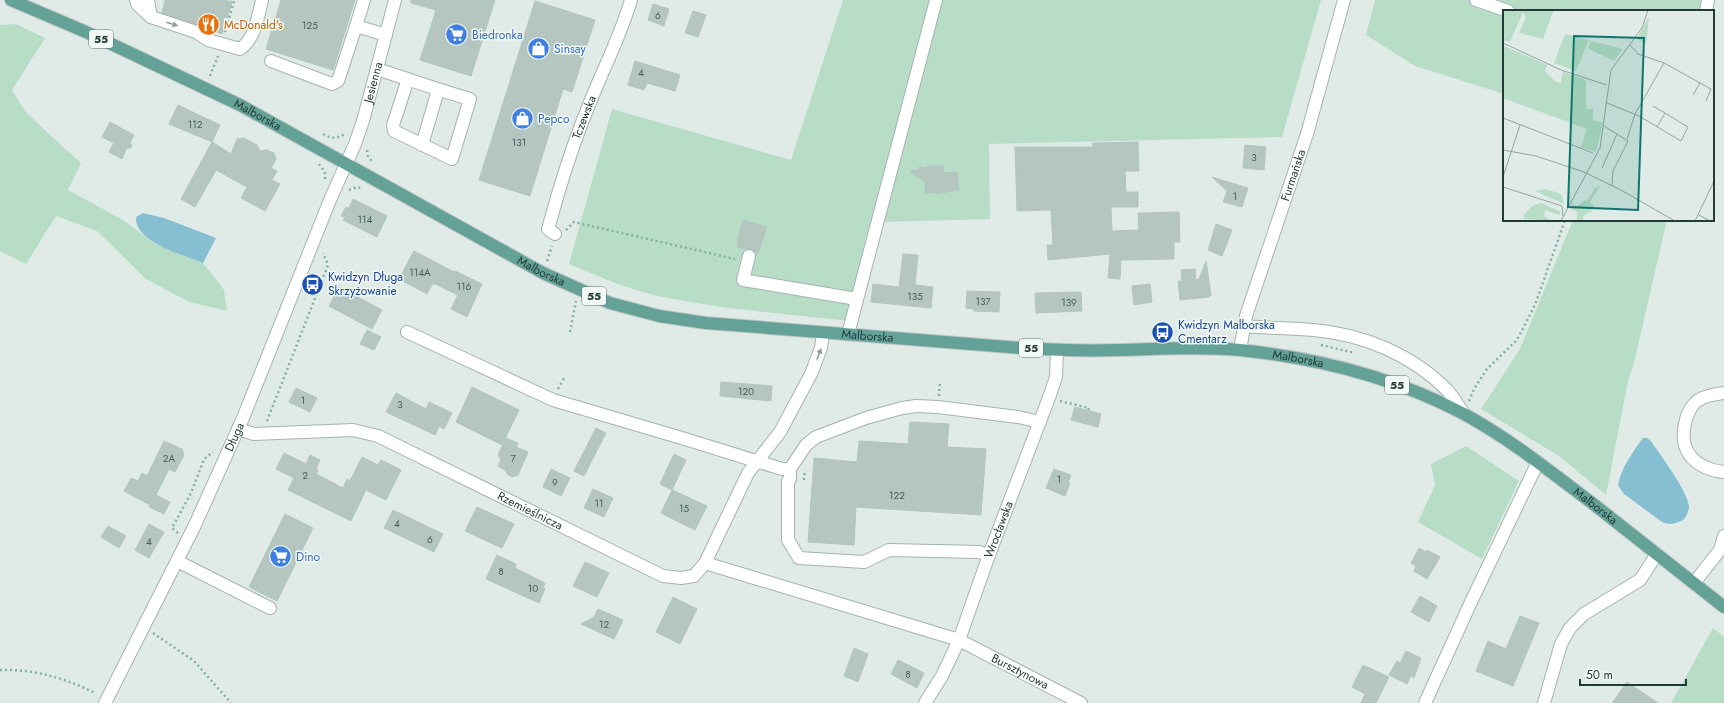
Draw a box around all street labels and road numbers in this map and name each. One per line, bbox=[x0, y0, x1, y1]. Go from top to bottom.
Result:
road number: 55 bbox=[89, 30, 113, 48]
street label: Jesienna bbox=[359, 60, 387, 107]
street label: Tczewska bbox=[568, 93, 601, 142]
street label: Malborska bbox=[231, 94, 285, 135]
street label: Furmańska bbox=[1276, 147, 1310, 203]
street label: Malborska bbox=[514, 251, 568, 291]
road number: 55 bbox=[582, 287, 606, 305]
street label: Malborska bbox=[841, 325, 894, 347]
road number: 55 bbox=[1019, 339, 1043, 357]
street label: Malborska bbox=[1271, 345, 1326, 372]
road number: 55 bbox=[1385, 376, 1409, 394]
street label: Długa bbox=[220, 419, 249, 454]
street label: Malborska bbox=[1570, 483, 1622, 529]
street label: Rzemieślnicza bbox=[494, 487, 566, 535]
street label: Wrocławska bbox=[980, 498, 1018, 561]
street label: Bursztynowa bbox=[988, 649, 1052, 694]

